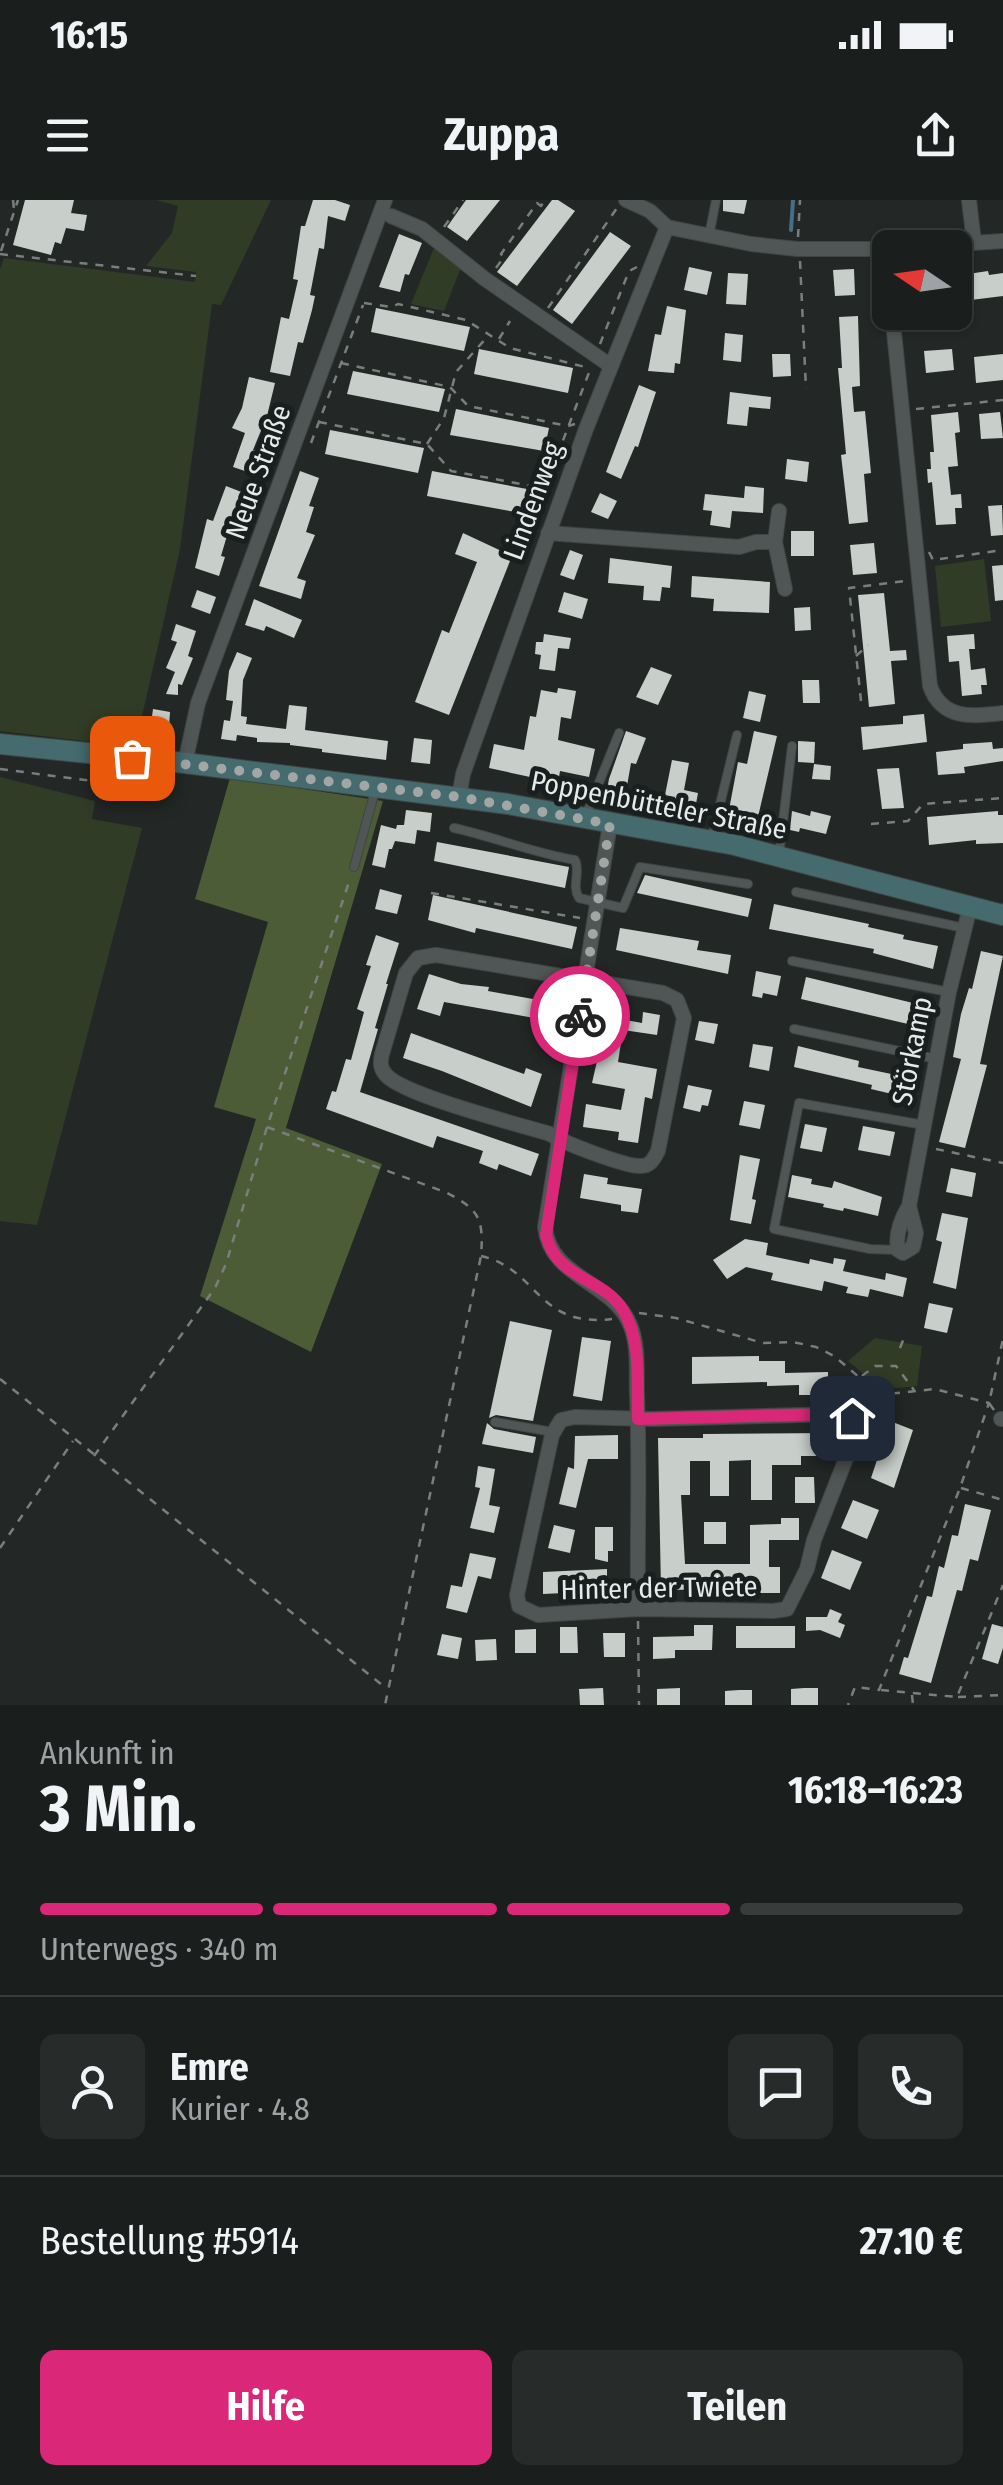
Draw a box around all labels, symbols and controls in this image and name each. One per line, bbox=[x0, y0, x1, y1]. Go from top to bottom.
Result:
text: 16:15 bbox=[50, 12, 128, 58]
icon: menu bbox=[40, 108, 95, 163]
text: Zuppa bbox=[444, 108, 559, 162]
icon: share bbox=[908, 108, 963, 163]
north arrow bbox=[872, 230, 972, 330]
map controls bbox=[872, 230, 972, 330]
street label: Neue Straße bbox=[218, 400, 298, 544]
street label: Lindenweg bbox=[496, 437, 570, 565]
pin bbox=[90, 716, 175, 801]
icon: bag bbox=[105, 731, 160, 786]
street label: Poppenbütteler Straße bbox=[528, 764, 790, 846]
courier bbox=[530, 966, 630, 1066]
icon: bike bbox=[553, 989, 608, 1044]
street label: Störkamp bbox=[885, 994, 939, 1108]
pin bbox=[810, 1376, 895, 1461]
icon: home bbox=[825, 1391, 880, 1446]
street label: Hinter der Twiete bbox=[560, 1570, 758, 1606]
text: Ankunft in bbox=[40, 1734, 175, 1772]
text: 16:18–16:23 bbox=[788, 1767, 963, 1813]
text: 3 Min. bbox=[40, 1770, 197, 1848]
text: Unterwegs · 340 m bbox=[40, 1930, 278, 1968]
button: person bbox=[40, 2034, 145, 2139]
button: chat bbox=[728, 2034, 833, 2139]
button: phone bbox=[858, 2034, 963, 2139]
text: Emre bbox=[170, 2044, 249, 2090]
text: Kurier · 4.8 bbox=[170, 2090, 310, 2128]
text: Bestellung #5914 bbox=[40, 2218, 299, 2264]
text: 27.10 € bbox=[859, 2218, 963, 2264]
button: Hilfe bbox=[40, 2350, 492, 2465]
button: Teilen bbox=[512, 2350, 963, 2465]

